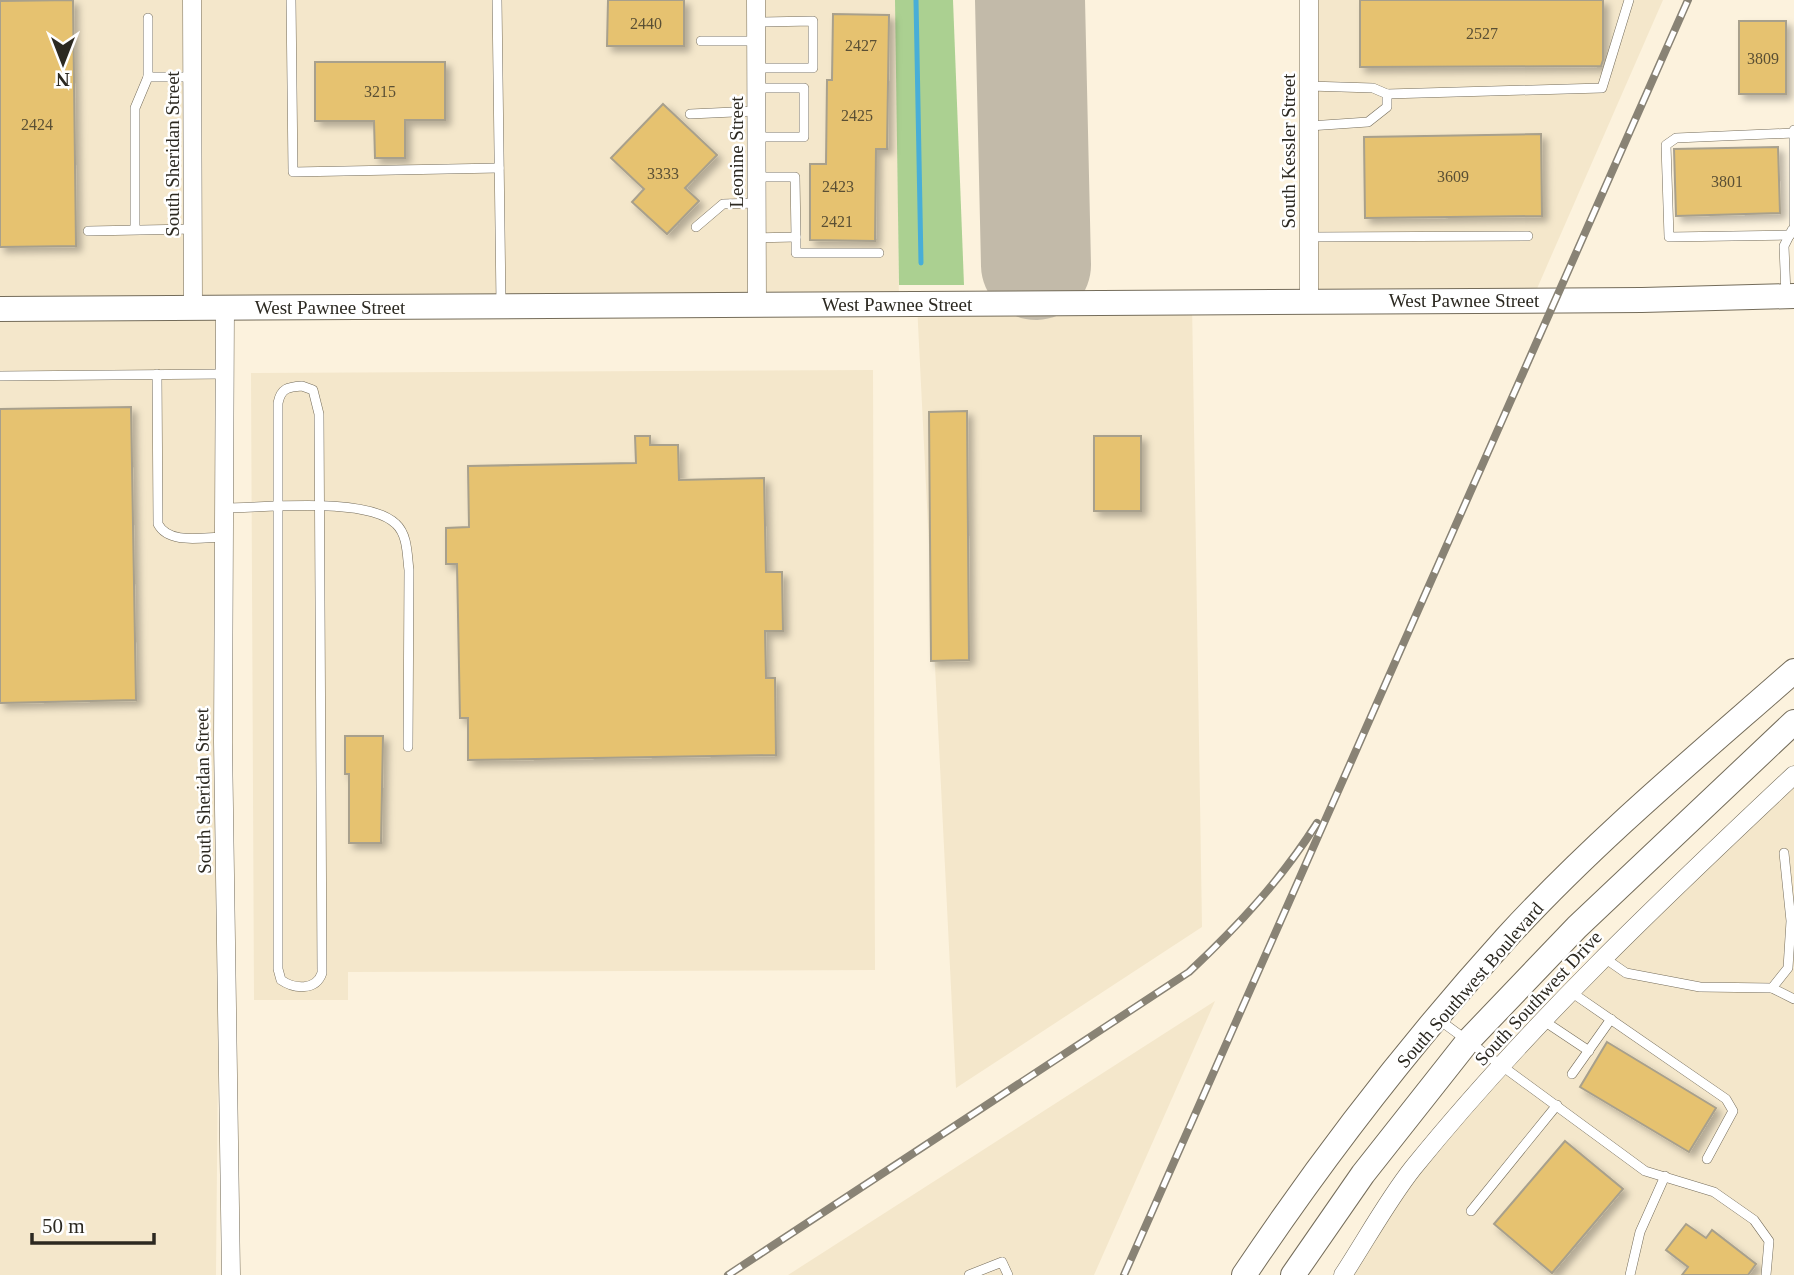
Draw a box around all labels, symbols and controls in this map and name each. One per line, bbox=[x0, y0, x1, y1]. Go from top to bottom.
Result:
house number: 2440 bbox=[630, 15, 662, 32]
house number: 2527 bbox=[1466, 25, 1498, 42]
north arrow bbox=[28, 28, 98, 98]
house number: 2427 bbox=[845, 37, 877, 54]
house number: 3809 bbox=[1747, 50, 1779, 67]
text: N bbox=[56, 69, 70, 90]
street label: South Sheridan Street bbox=[162, 70, 183, 237]
street label: South Kessler Street bbox=[1278, 73, 1299, 229]
house number: 3215 bbox=[364, 83, 396, 100]
street label: Leonine Street bbox=[726, 96, 747, 208]
house number: 2425 bbox=[841, 107, 873, 124]
house number: 2424 bbox=[21, 116, 53, 133]
house number: 3333 bbox=[647, 165, 679, 182]
house number: 3609 bbox=[1437, 168, 1469, 185]
house number: 3801 bbox=[1711, 173, 1743, 190]
house number: 2423 bbox=[822, 178, 854, 195]
house number: 2421 bbox=[821, 213, 853, 230]
street label: West Pawnee Street bbox=[1389, 290, 1540, 311]
street label: West Pawnee Street bbox=[822, 294, 973, 315]
street label: West Pawnee Street bbox=[255, 297, 406, 318]
street label: South Sheridan Street bbox=[191, 707, 215, 874]
street label: South Southwest Boulevard bbox=[1392, 898, 1548, 1072]
street label: South Southwest Drive bbox=[1470, 926, 1606, 1070]
scale bar bbox=[32, 1202, 154, 1246]
text: 50 m bbox=[42, 1214, 85, 1238]

